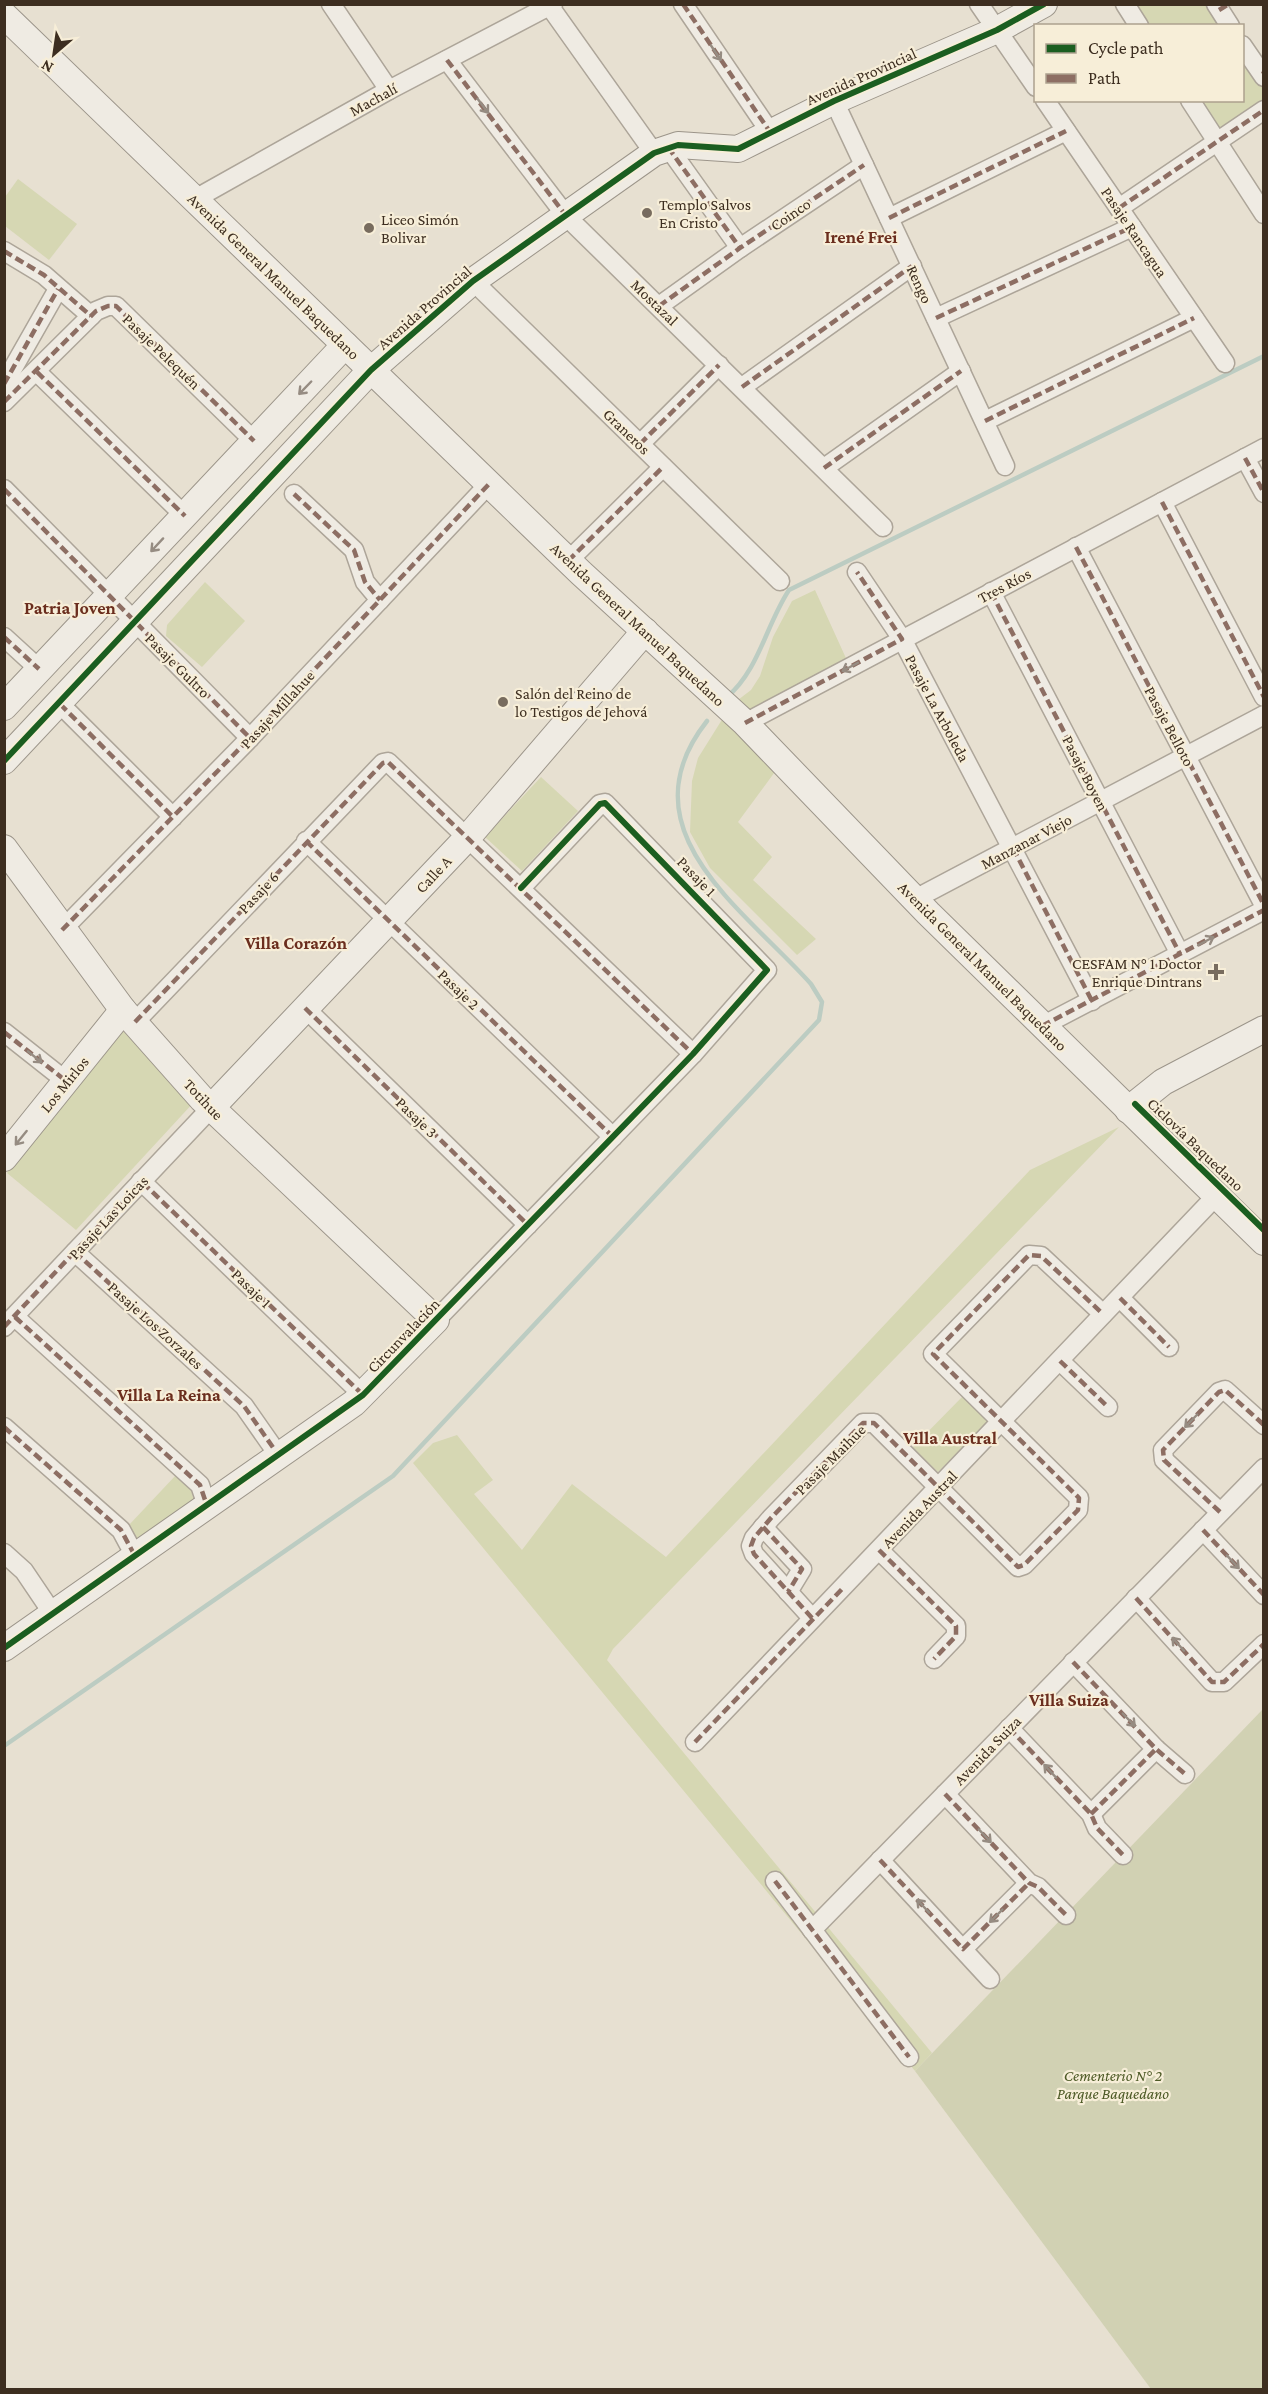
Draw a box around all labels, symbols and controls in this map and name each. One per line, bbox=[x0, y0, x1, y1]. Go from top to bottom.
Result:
north arrow bbox=[24, 24, 84, 84]
legend bbox=[1034, 24, 1244, 102]
text: Cycle path bbox=[1088, 38, 1164, 58]
one-way arrow bbox=[710, 44, 722, 61]
street label: Avenida Provincial bbox=[804, 45, 919, 108]
text: N bbox=[38, 57, 56, 77]
text: Path bbox=[1088, 68, 1121, 88]
street label: Machalí bbox=[347, 79, 401, 119]
one-way arrow bbox=[476, 98, 489, 114]
street label: Pasaje Rancagua bbox=[1097, 184, 1171, 282]
street label: Avenida General Manuel Baquedano bbox=[184, 190, 363, 364]
street label: Coinco bbox=[767, 195, 814, 234]
place label: Templo Salvos En Cristo bbox=[659, 196, 751, 231]
marker: Templo Salvos En Cristo bbox=[640, 206, 654, 220]
place label: Liceo Simón Bolivar bbox=[381, 211, 459, 246]
marker: Liceo Simón Bolivar bbox=[362, 221, 376, 235]
district label: Irené Frei bbox=[825, 227, 898, 247]
street label: Avenida Provincial bbox=[374, 262, 475, 353]
street label: Rengo bbox=[903, 263, 936, 306]
street label: Mostazal bbox=[628, 276, 682, 329]
street label: Pasaje Pelequén bbox=[119, 310, 204, 394]
one-way arrow bbox=[299, 380, 313, 395]
street label: Graneros bbox=[600, 405, 653, 458]
one-way arrow bbox=[150, 538, 164, 553]
street label: Avenida General Manuel Baquedano bbox=[546, 539, 728, 710]
street label: Tres Ríos bbox=[975, 564, 1034, 606]
district label: Patria Joven bbox=[24, 598, 117, 618]
street label: Pasaje Gultro bbox=[141, 630, 213, 702]
street label: Pasaje La Arboleda bbox=[901, 652, 973, 766]
one-way arrow bbox=[842, 661, 859, 673]
street label: Pasaje Millahue bbox=[237, 667, 318, 752]
street label: Pasaje Belloto bbox=[1141, 683, 1198, 770]
place label: Salón del Reino de lo Testigos de Jehová bbox=[515, 685, 648, 721]
marker: Salón del Reino de lo Testigos de Jehová bbox=[496, 695, 510, 709]
street label: Pasaje Boyen bbox=[1058, 733, 1112, 815]
street label: Manzanar Viejo bbox=[978, 810, 1075, 873]
street label: Calle A bbox=[412, 852, 455, 896]
street label: Pasaje 1 bbox=[673, 853, 719, 900]
street label: Pasaje 6 bbox=[235, 868, 283, 917]
street label: Avenida General Manuel Baquedano bbox=[894, 878, 1071, 1055]
district label: Villa Corazón bbox=[244, 933, 348, 953]
one-way arrow bbox=[1196, 934, 1214, 946]
place label: CESFAM N° 1 Doctor Enrique Dintrans bbox=[1072, 955, 1202, 991]
marker: CESFAM N° 1 Doctor Enrique Dintrans bbox=[1207, 963, 1225, 981]
street label: Pasaje 2 bbox=[434, 966, 483, 1014]
one-way arrow bbox=[27, 1050, 43, 1063]
street label: Los Mirlos bbox=[37, 1053, 92, 1116]
street label: Totihue bbox=[181, 1075, 227, 1123]
street label: Pasaje 3 bbox=[392, 1094, 441, 1142]
street label: Ciclovía Baquedano bbox=[1144, 1094, 1247, 1195]
one-way arrow bbox=[14, 1130, 27, 1146]
street label: Pasaje Las Loicas bbox=[65, 1172, 152, 1263]
street label: Pasaje 1 bbox=[228, 1266, 275, 1312]
street label: Pasaje Los Zorzales bbox=[104, 1278, 207, 1373]
street label: Circunvalación bbox=[364, 1295, 443, 1376]
district label: Villa La Reina bbox=[116, 1385, 221, 1405]
one-way arrow bbox=[1184, 1413, 1199, 1428]
street label: Pasaje Maihue bbox=[792, 1421, 870, 1499]
district label: Villa Austral bbox=[902, 1428, 997, 1448]
street label: Avenida Austral bbox=[878, 1467, 960, 1551]
one-way arrow bbox=[1226, 1555, 1240, 1570]
one-way arrow bbox=[1171, 1636, 1185, 1651]
district label: Villa Suiza bbox=[1028, 1690, 1109, 1710]
street label: Avenida Suiza bbox=[950, 1712, 1025, 1788]
one-way arrow bbox=[1121, 1712, 1136, 1727]
one-way arrow bbox=[1043, 1764, 1058, 1779]
one-way arrow bbox=[978, 1829, 992, 1844]
one-way arrow bbox=[916, 1899, 930, 1914]
one-way arrow bbox=[989, 1909, 1003, 1924]
park label: Cementerio N° 2 Parque Baquedano bbox=[1057, 2067, 1169, 2103]

